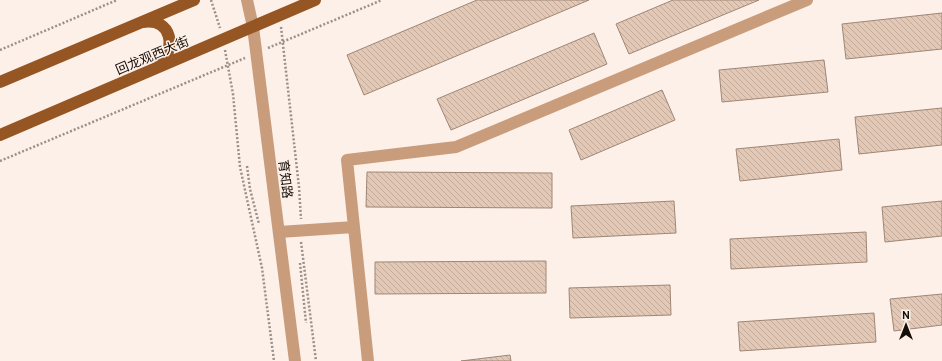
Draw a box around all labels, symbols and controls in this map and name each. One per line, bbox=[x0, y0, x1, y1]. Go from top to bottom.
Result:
street label: 回龙观西大街 bbox=[113, 33, 192, 79]
street label: 育知路 bbox=[274, 159, 295, 200]
north arrow bbox=[886, 305, 926, 345]
text: N bbox=[902, 309, 910, 323]

